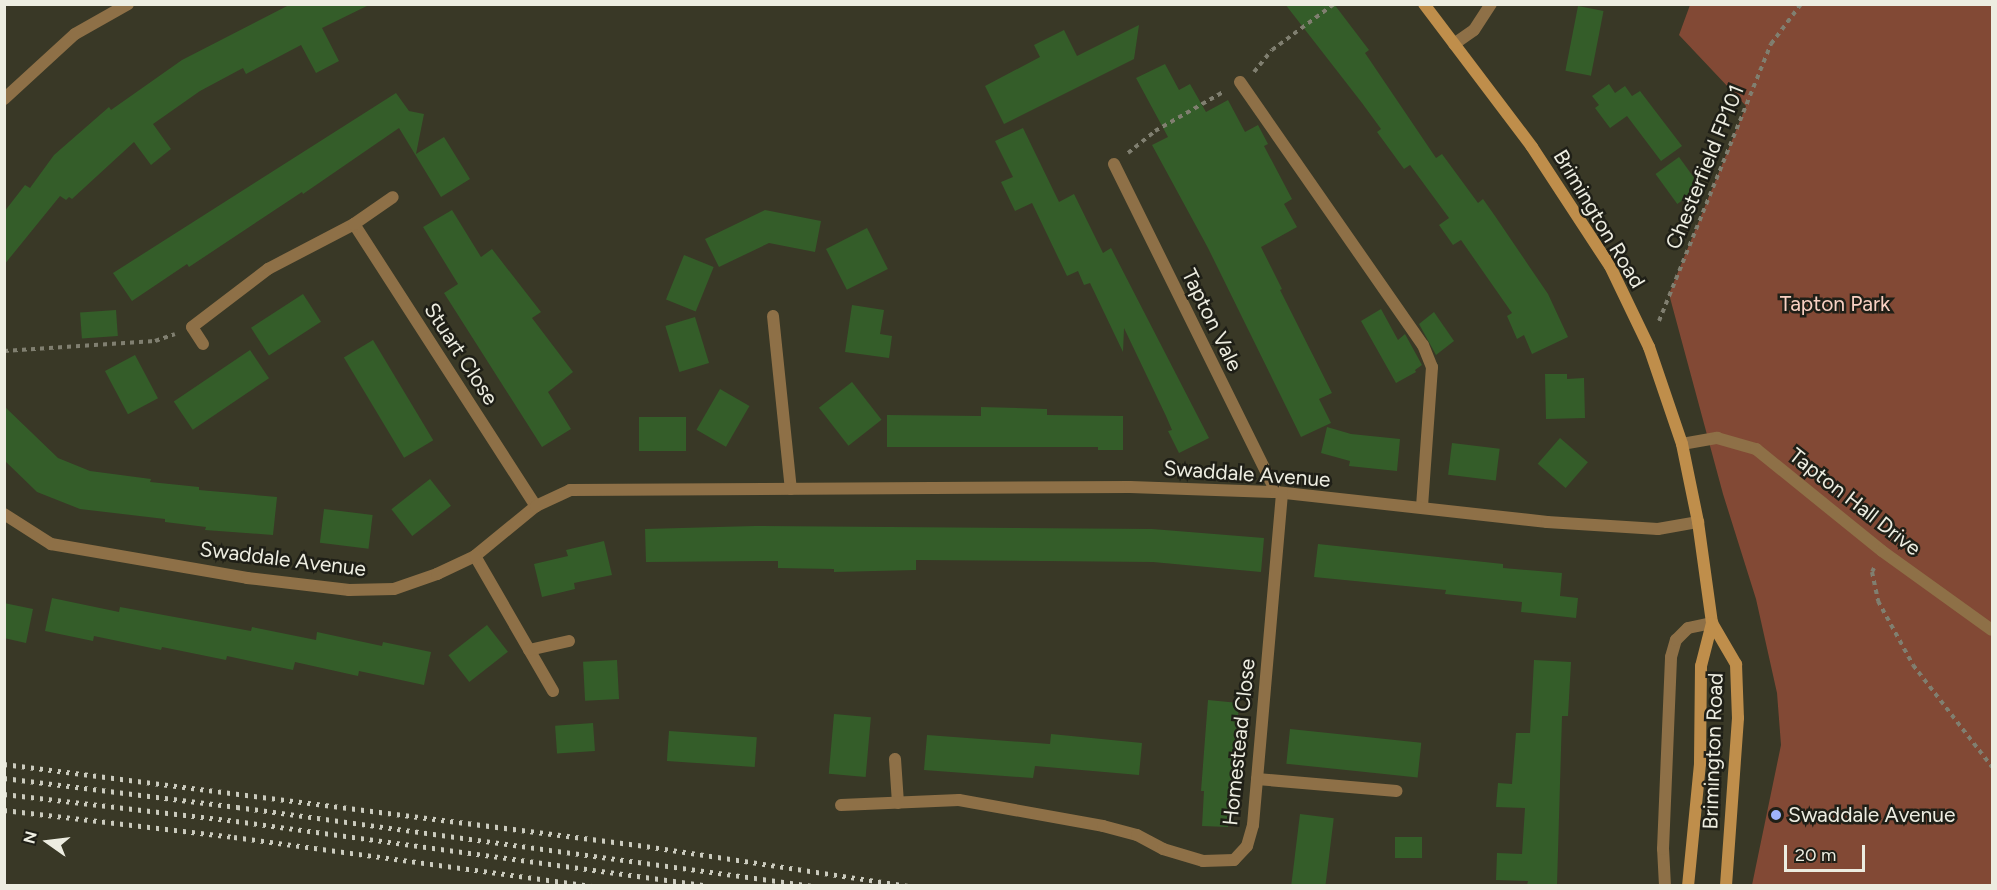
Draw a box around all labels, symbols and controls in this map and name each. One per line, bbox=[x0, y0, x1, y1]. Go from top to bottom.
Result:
street label: Chesterfield FP101 bbox=[1661, 81, 1749, 253]
street label: Brimington Road bbox=[1548, 145, 1650, 293]
street label: Tapton Vale bbox=[1176, 265, 1248, 375]
park label: Tapton Park bbox=[1780, 291, 1890, 317]
street label: Stuart Close bbox=[419, 298, 503, 410]
street label: Tapton Hall Drive bbox=[1784, 443, 1926, 561]
street label: Swaddale Avenue bbox=[1163, 456, 1331, 492]
street label: Swaddale Avenue bbox=[198, 536, 368, 582]
street label: Homestead Close bbox=[1218, 657, 1260, 827]
street label: Brimington Road bbox=[1698, 672, 1728, 830]
place label: Swaddale Avenue bbox=[1788, 802, 1955, 828]
marker: Swaddale Avenue bbox=[1769, 808, 1783, 822]
north arrow bbox=[18, 812, 78, 872]
text: N bbox=[19, 829, 41, 846]
scale bar bbox=[1787, 833, 1868, 871]
text: 20 m bbox=[1795, 844, 1836, 866]

